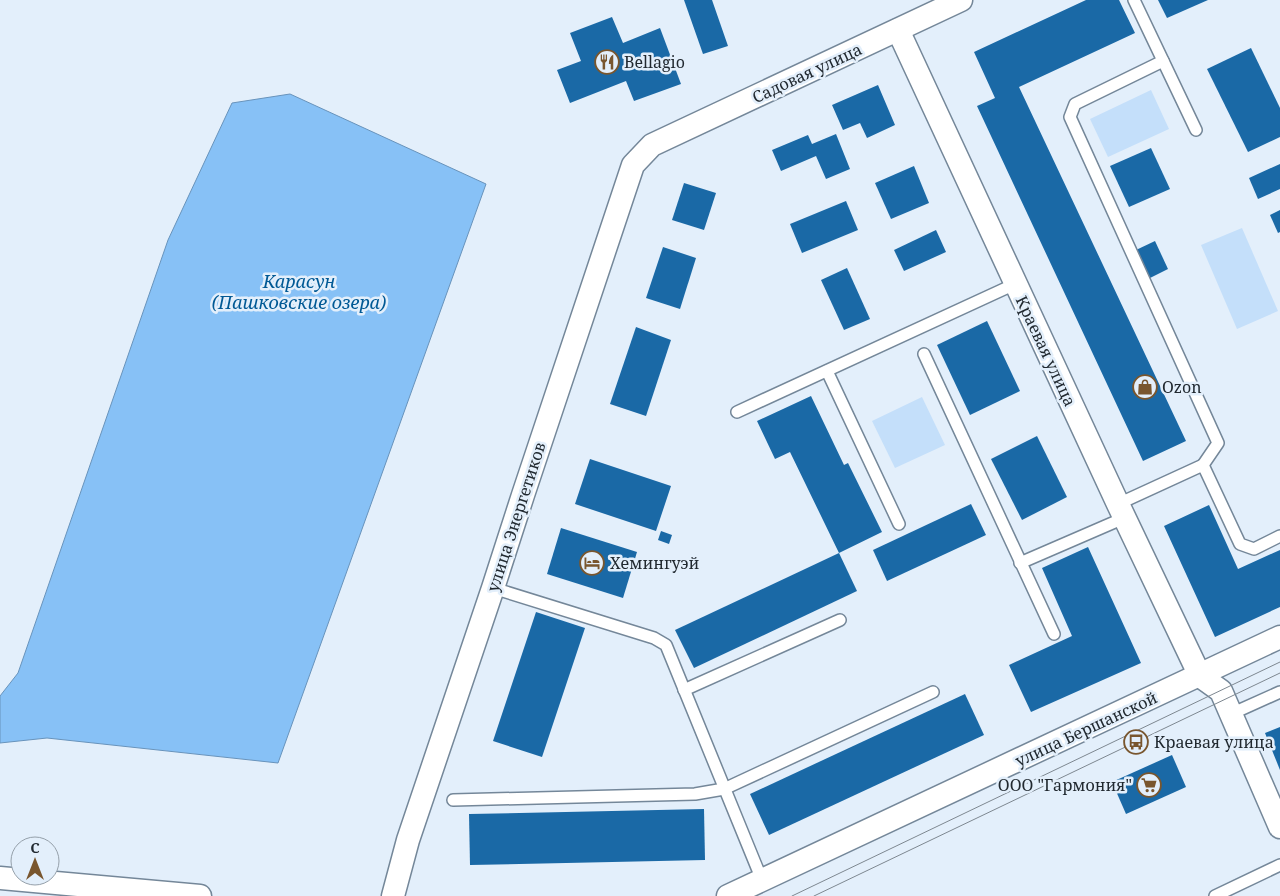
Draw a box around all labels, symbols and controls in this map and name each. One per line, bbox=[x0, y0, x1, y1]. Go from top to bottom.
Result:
street label: Садовая улица bbox=[749, 38, 865, 108]
restaurant icon: Bellagio bbox=[594, 49, 620, 75]
place label: Bellagio bbox=[624, 51, 685, 73]
water label: Карасун (Пашковские озера) bbox=[212, 269, 386, 314]
street label: Краевая улица bbox=[1011, 292, 1081, 410]
shop icon: Ozon bbox=[1132, 374, 1158, 400]
place label: Ozon bbox=[1162, 376, 1202, 398]
street label: улица Энергетиков bbox=[481, 439, 551, 595]
hotel icon: Хемингуэй bbox=[579, 550, 605, 576]
place label: Хемингуэй bbox=[610, 552, 700, 574]
street label: улица Бершанской bbox=[1011, 686, 1161, 772]
bus stop icon: Краевая улица bbox=[1123, 729, 1149, 755]
place label: Краевая улица bbox=[1154, 731, 1274, 753]
supermarket icon: ООО "Гармония" bbox=[1136, 772, 1162, 798]
place label: ООО "Гармония" bbox=[998, 774, 1132, 796]
north arrow bbox=[10, 836, 60, 886]
text: С bbox=[30, 838, 40, 857]

